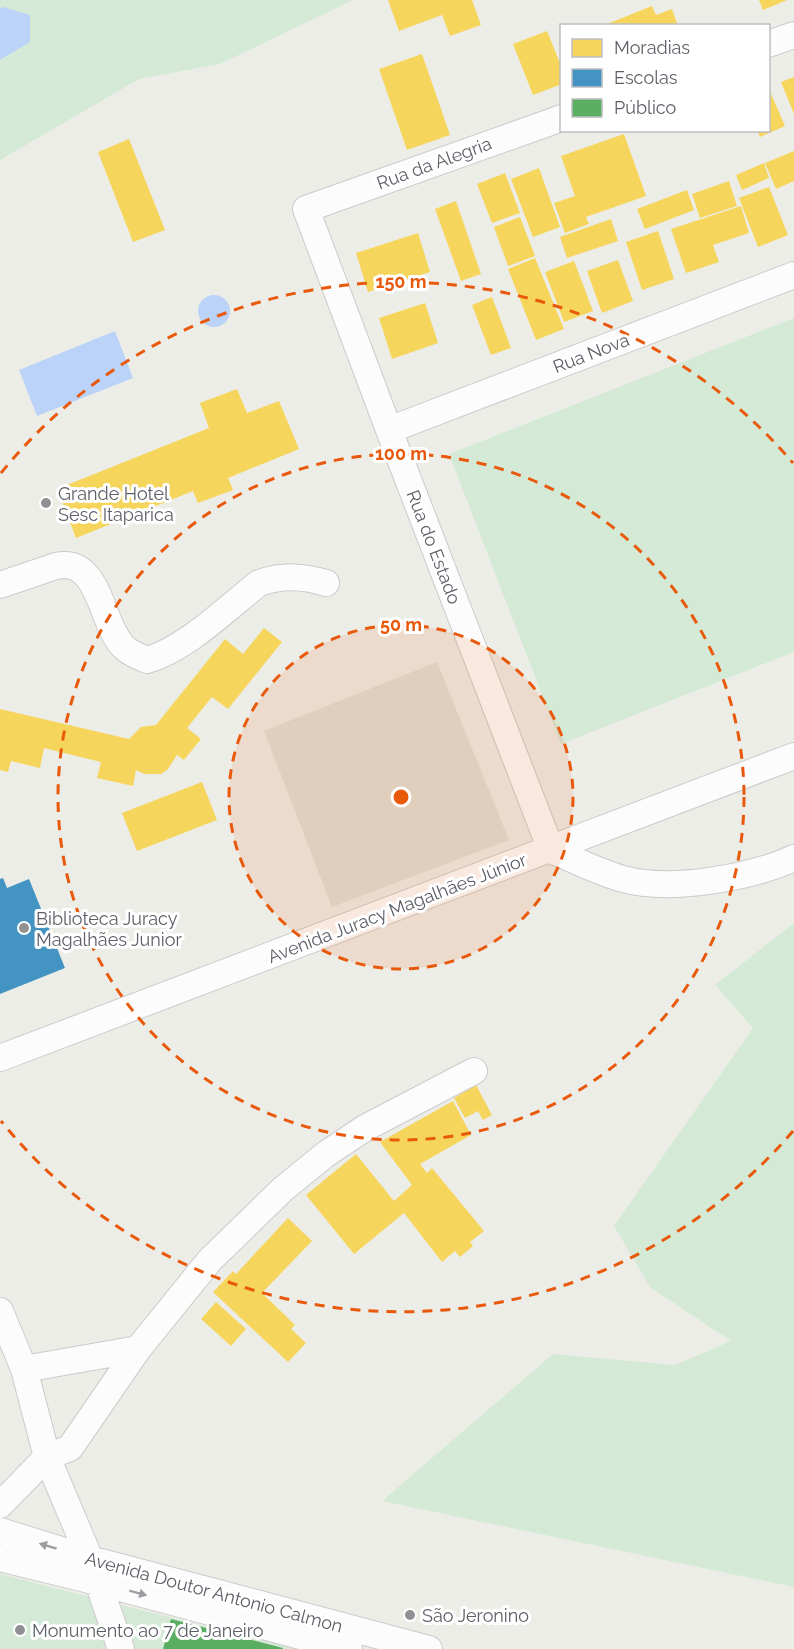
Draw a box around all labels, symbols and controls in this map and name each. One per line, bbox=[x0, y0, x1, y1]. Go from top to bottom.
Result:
legend bbox=[560, 24, 770, 132]
text: Moradias bbox=[614, 37, 690, 58]
text: Escolas bbox=[614, 67, 678, 88]
text: Público bbox=[614, 97, 677, 118]
street label: Rua da Alegria bbox=[374, 133, 494, 193]
text: 150 m bbox=[376, 271, 427, 292]
street label: Rua Nova bbox=[550, 329, 632, 377]
text: 100 m bbox=[375, 443, 427, 464]
place label: Grande Hotel Sesc Itaparica bbox=[58, 483, 174, 525]
street label: Rua do Estado bbox=[403, 487, 466, 607]
marker: Grande Hotel Sesc Itaparica bbox=[39, 496, 53, 510]
text: 50 m bbox=[380, 614, 422, 635]
centre of rings bbox=[391, 787, 411, 807]
street label: Avenida Juracy Magalhães Júnior bbox=[265, 849, 530, 967]
place label: Biblioteca Juracy Magalhães Junior bbox=[36, 908, 182, 950]
marker: Biblioteca Juracy Magalhães Junior bbox=[17, 921, 31, 935]
one-way arrow bbox=[39, 1541, 57, 1550]
street label: Avenida Doutor Antonio Calmon bbox=[83, 1547, 345, 1637]
one-way arrow bbox=[129, 1589, 147, 1598]
place label: São Jeronino bbox=[422, 1605, 529, 1626]
marker: São Jeronino bbox=[403, 1608, 417, 1622]
place label: Monumento ao 7 de Janeiro bbox=[32, 1620, 264, 1641]
marker: Monumento ao 7 de Janeiro bbox=[13, 1623, 27, 1637]

